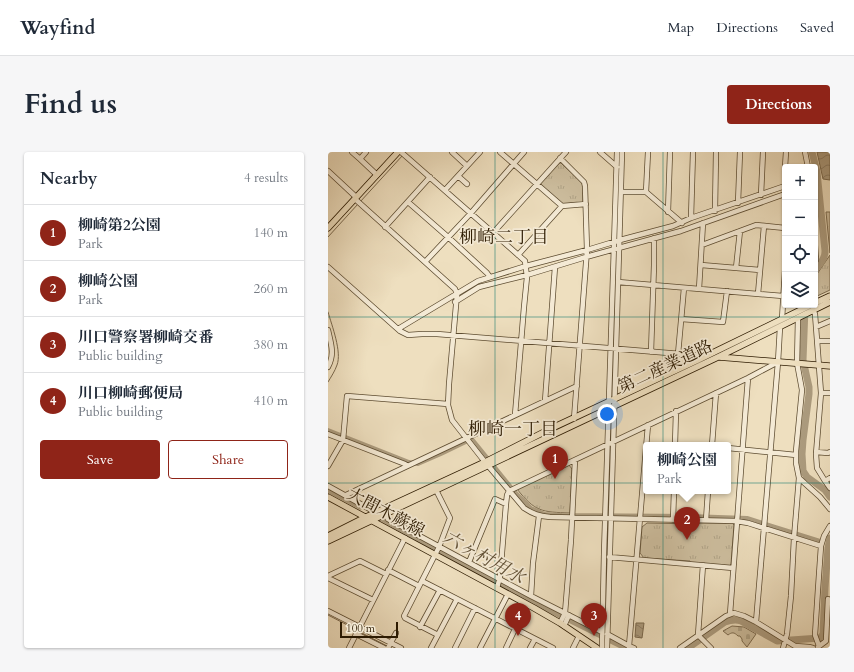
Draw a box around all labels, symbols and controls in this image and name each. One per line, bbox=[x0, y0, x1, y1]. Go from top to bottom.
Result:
text: Wayfind bbox=[20, 15, 95, 41]
text: Map bbox=[668, 18, 694, 37]
text: Directions bbox=[716, 18, 778, 37]
text: Saved bbox=[800, 18, 834, 37]
text: Find us bbox=[24, 85, 117, 123]
button: Directions bbox=[727, 85, 830, 124]
map controls bbox=[782, 164, 818, 308]
button: + bbox=[782, 164, 818, 200]
text: Nearby bbox=[40, 167, 97, 190]
text: 4 results bbox=[244, 169, 288, 187]
button: − bbox=[782, 200, 818, 236]
text: 柳崎第2公園 bbox=[78, 215, 161, 235]
text: 1 bbox=[50, 224, 56, 242]
text: 140 m bbox=[254, 224, 288, 242]
district label: 柳崎二丁目 bbox=[459, 225, 549, 250]
text: Park bbox=[78, 235, 103, 253]
button: locate bbox=[782, 236, 818, 272]
text: 柳崎公園 bbox=[78, 271, 138, 291]
button: layers bbox=[782, 272, 818, 308]
text: 2 bbox=[50, 280, 56, 298]
text: 260 m bbox=[254, 280, 288, 298]
text: Park bbox=[78, 291, 103, 309]
text: 川口警察署柳崎交番 bbox=[78, 327, 213, 347]
street label: 第二産業道路 bbox=[614, 334, 716, 398]
text: 3 bbox=[50, 336, 56, 354]
text: 380 m bbox=[254, 336, 288, 354]
text: Public building bbox=[78, 347, 163, 365]
text: 川口柳崎郵便局 bbox=[78, 383, 183, 403]
text: 4 bbox=[50, 392, 56, 410]
text: 410 m bbox=[254, 392, 288, 410]
text: Public building bbox=[78, 403, 163, 421]
your location bbox=[597, 404, 617, 424]
district label: 柳崎一丁目 bbox=[468, 417, 558, 442]
button: Save bbox=[40, 440, 160, 479]
button: Share bbox=[168, 440, 288, 479]
popup bbox=[643, 442, 731, 494]
pin: 1 bbox=[542, 446, 568, 479]
text: 柳崎公園 bbox=[657, 450, 717, 470]
text: Park bbox=[657, 470, 682, 488]
street label: 大間木蕨線 bbox=[343, 482, 429, 543]
pin: 2 bbox=[674, 507, 700, 540]
water label: 六ヶ村用水 bbox=[438, 525, 531, 591]
pin: 4 bbox=[505, 603, 531, 636]
pin: 3 bbox=[581, 603, 607, 636]
scale bar bbox=[340, 620, 398, 639]
text: 100 m bbox=[346, 621, 375, 636]

